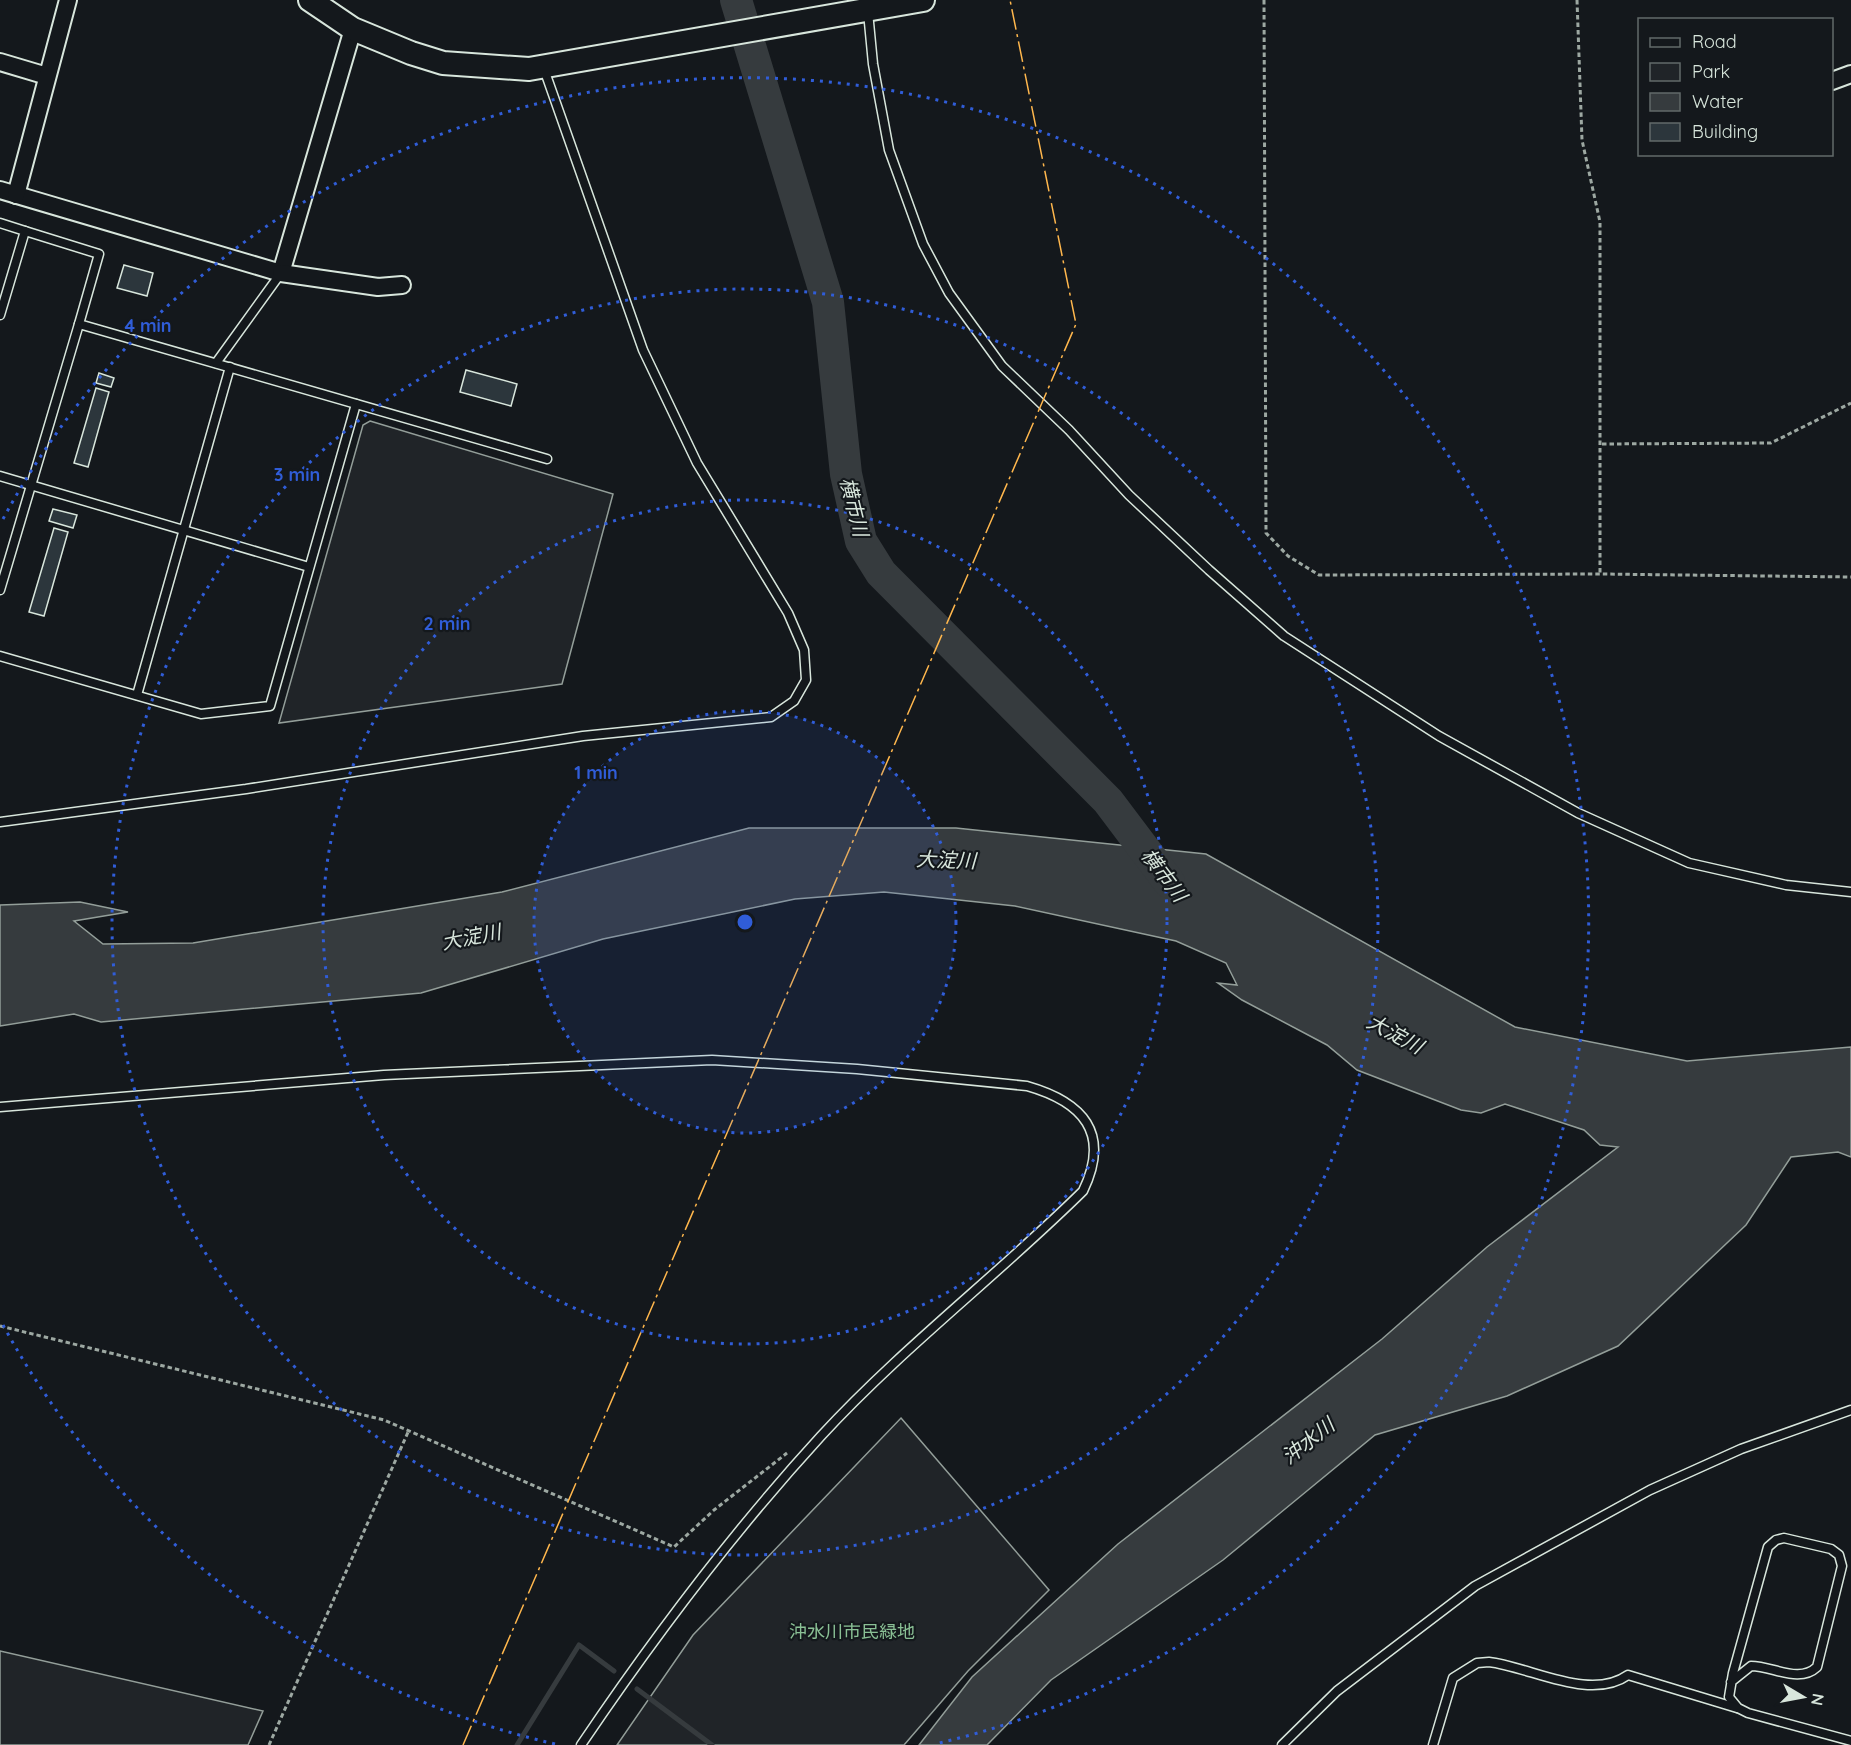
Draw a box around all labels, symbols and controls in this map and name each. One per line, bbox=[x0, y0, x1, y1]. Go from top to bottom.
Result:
legend bbox=[1638, 18, 1833, 156]
text: Road bbox=[1692, 30, 1737, 53]
text: Park bbox=[1692, 60, 1730, 83]
text: Water bbox=[1692, 90, 1743, 113]
text: Building bbox=[1692, 120, 1758, 143]
text: 4 min bbox=[124, 314, 172, 337]
text: 3 min bbox=[274, 463, 320, 486]
water label: 横市川 bbox=[835, 475, 874, 541]
text: 2 min bbox=[424, 612, 470, 635]
text: 1 min bbox=[574, 761, 618, 784]
water label: 横市川 bbox=[1136, 843, 1194, 908]
water label: 大淀川 bbox=[916, 846, 978, 873]
centre of rings bbox=[735, 912, 755, 932]
water label: 大淀川 bbox=[439, 918, 505, 955]
water label: 大淀川 bbox=[1363, 1008, 1429, 1060]
water label: 沖水川 bbox=[1276, 1411, 1341, 1469]
park label: 沖水川市民緑地 bbox=[789, 1620, 915, 1643]
north arrow bbox=[1773, 1667, 1833, 1727]
text: N bbox=[1807, 1692, 1829, 1707]

